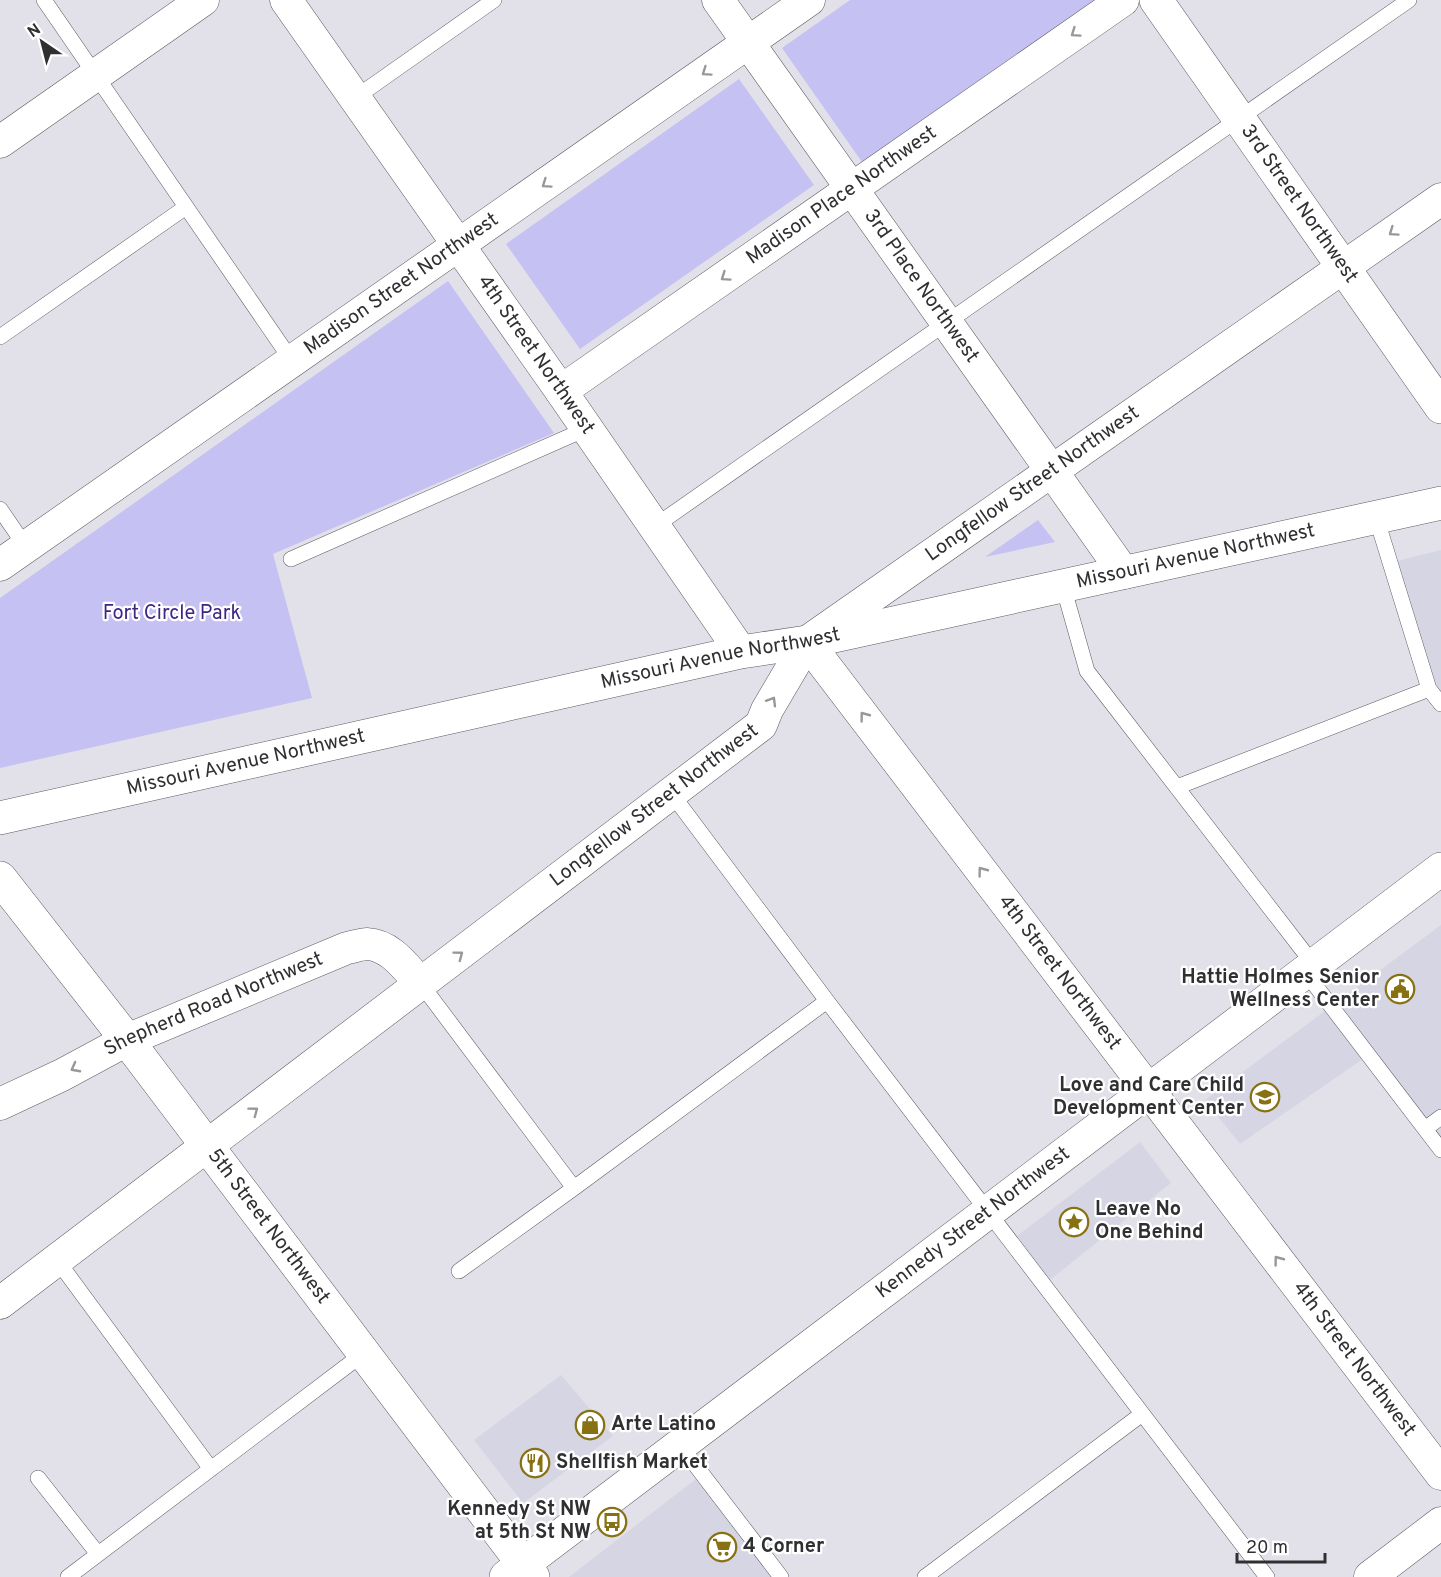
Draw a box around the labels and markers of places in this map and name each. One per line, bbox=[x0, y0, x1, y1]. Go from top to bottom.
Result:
place label: Hattie Holmes Senior Wellness Center bbox=[1181, 965, 1380, 1014]
public building icon: Hattie Holmes Senior Wellness Center bbox=[1384, 973, 1416, 1005]
place label: Love and Care Child Development Center bbox=[1053, 1073, 1245, 1122]
school or university icon: Love and Care Child Development Center bbox=[1249, 1081, 1281, 1113]
place label: Leave No One Behind bbox=[1095, 1197, 1204, 1246]
place icon: Leave No One Behind bbox=[1058, 1206, 1090, 1238]
shop icon: Arte Latino bbox=[574, 1409, 606, 1441]
place label: Arte Latino bbox=[611, 1412, 716, 1438]
restaurant icon: Shellfish Market bbox=[519, 1447, 551, 1479]
place label: Shellfish Market bbox=[556, 1450, 708, 1476]
place label: Kennedy St NW at 5th St NW bbox=[447, 1497, 591, 1546]
bus stop icon: Kennedy St NW at 5th St NW bbox=[596, 1506, 628, 1538]
supermarket icon: 4 Corner bbox=[706, 1531, 738, 1563]
place label: 4 Corner bbox=[743, 1534, 825, 1560]

